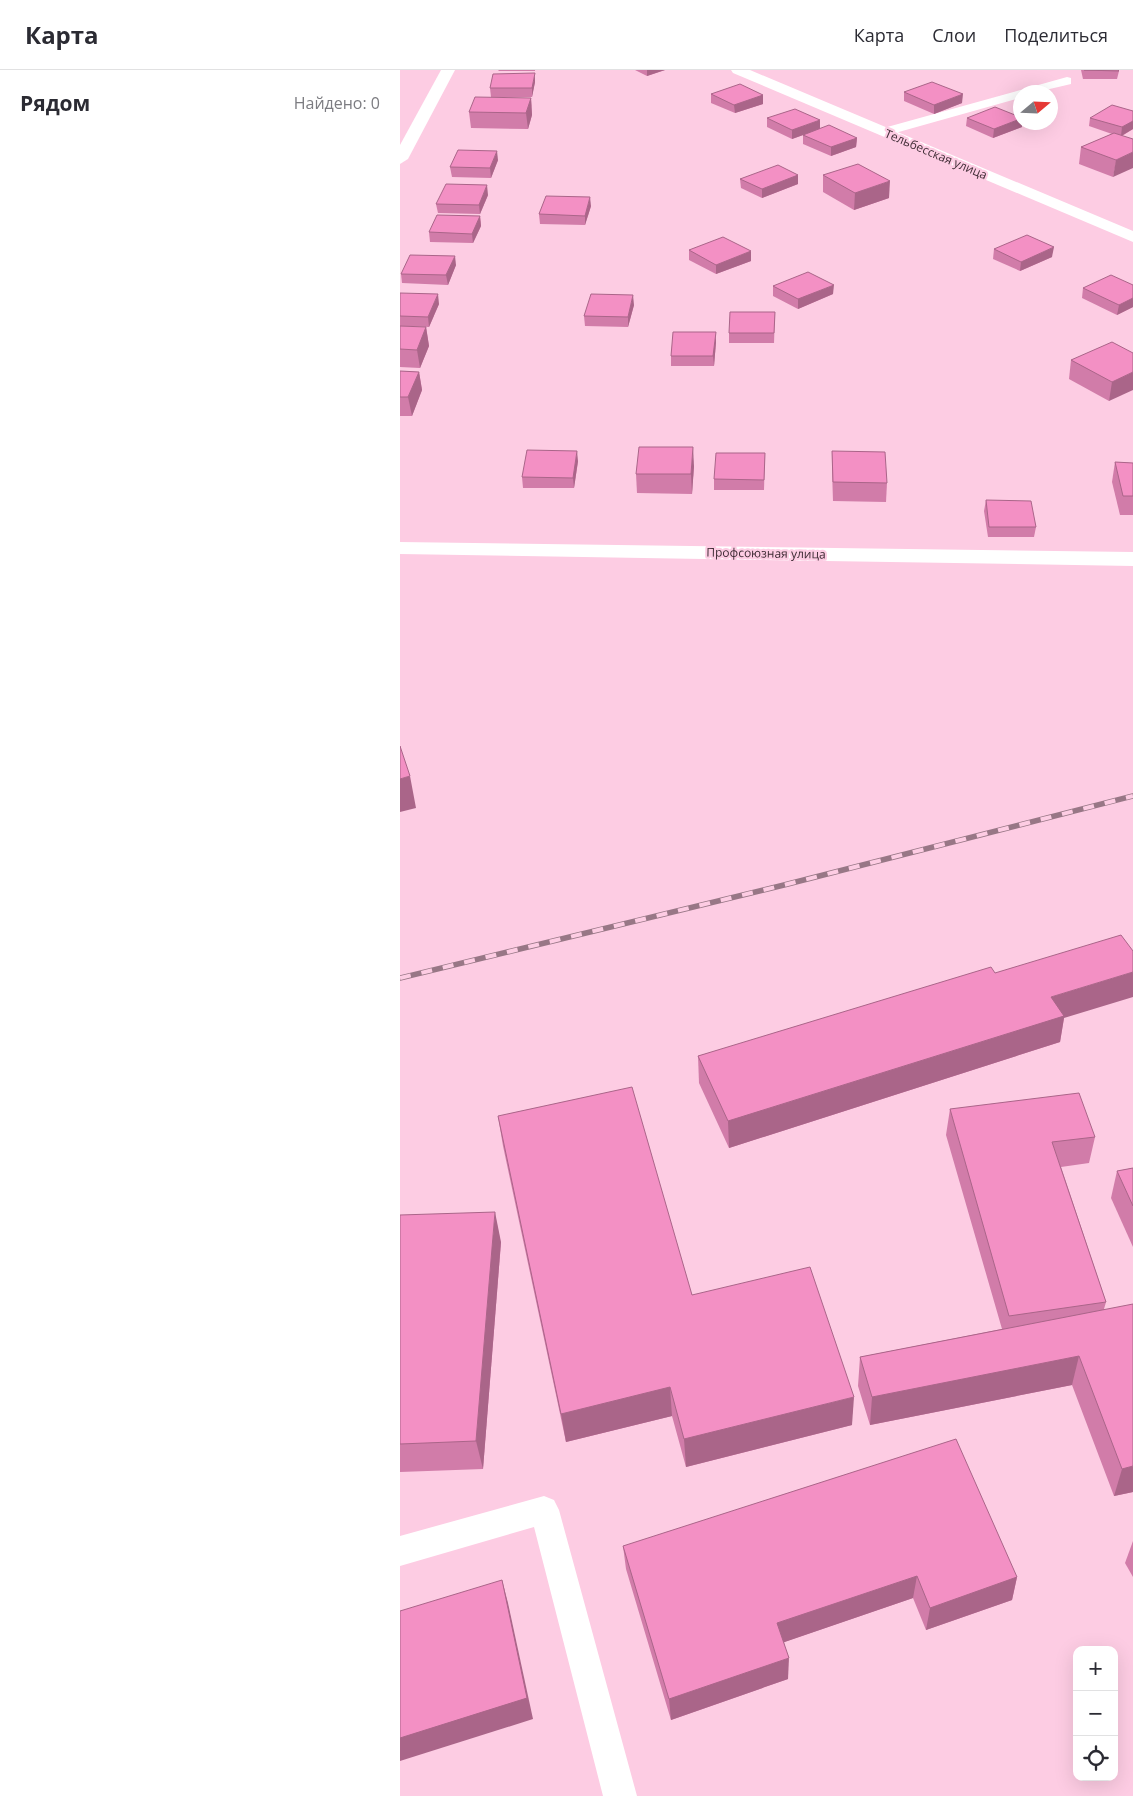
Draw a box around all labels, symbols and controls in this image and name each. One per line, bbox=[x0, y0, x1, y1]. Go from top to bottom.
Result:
text: Карта bbox=[25, 18, 99, 51]
text: Карта bbox=[854, 23, 904, 47]
text: Слои bbox=[932, 23, 976, 47]
text: Поделиться bbox=[1004, 23, 1108, 47]
north arrow bbox=[1013, 85, 1058, 130]
text: Рядом bbox=[20, 89, 90, 117]
text: Найдено: 0 bbox=[294, 92, 380, 114]
street label: Тельбесская улица bbox=[882, 125, 990, 183]
street label: Профсоюзная улица bbox=[706, 543, 826, 563]
map controls bbox=[1073, 1646, 1118, 1781]
button: + bbox=[1073, 1646, 1118, 1691]
button: − bbox=[1073, 1691, 1118, 1736]
button: locate bbox=[1073, 1736, 1118, 1781]

